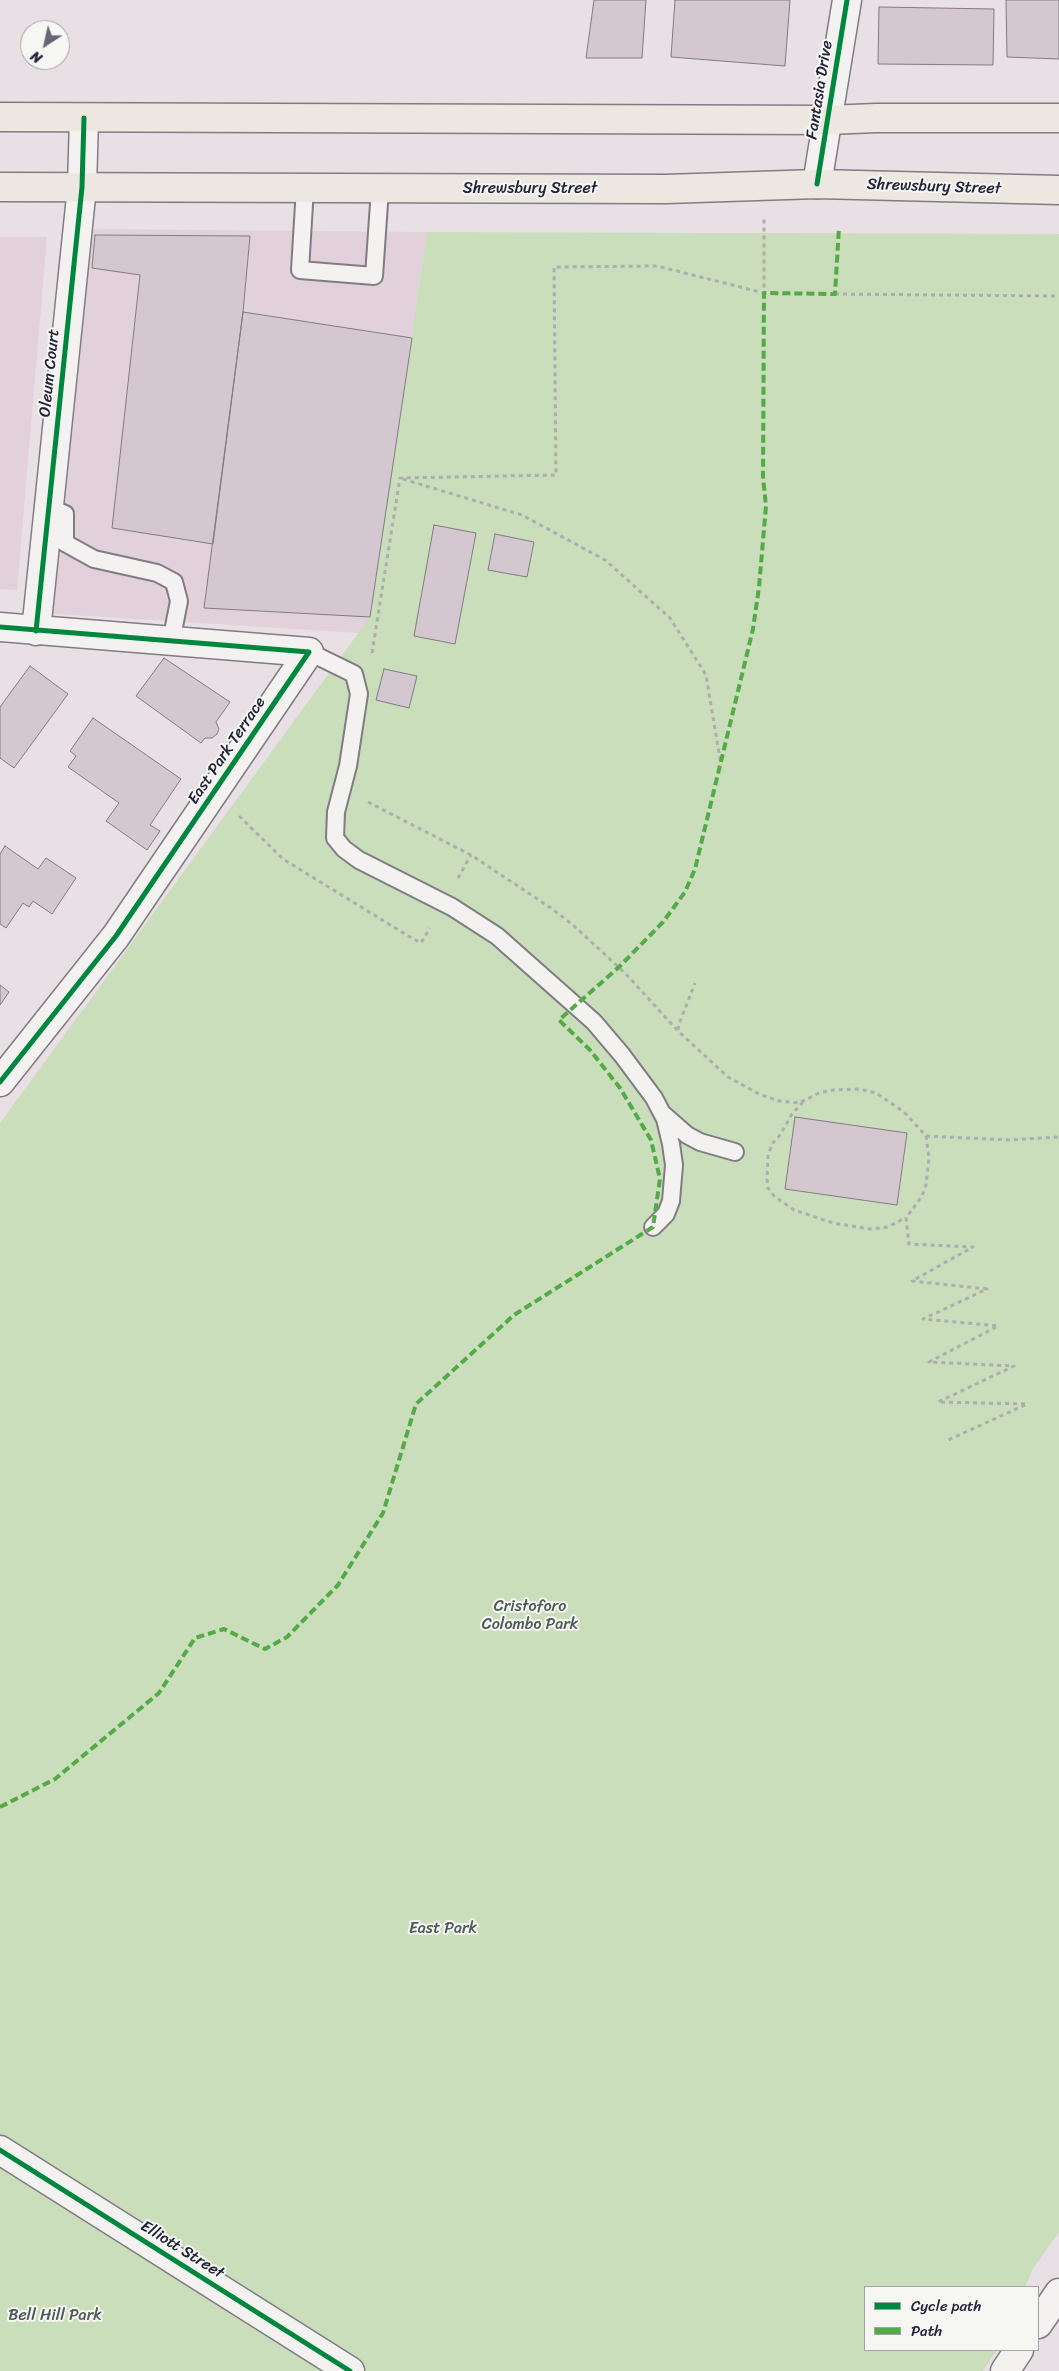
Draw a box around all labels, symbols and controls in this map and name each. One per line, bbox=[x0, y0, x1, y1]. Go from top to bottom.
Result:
north arrow bbox=[20, 20, 70, 70]
street label: Fantasia Drive bbox=[803, 39, 837, 141]
text: N bbox=[26, 44, 48, 70]
street label: Shrewsbury Street bbox=[867, 175, 1001, 199]
street label: Shrewsbury Street bbox=[463, 179, 597, 199]
street label: Oleum Court bbox=[36, 328, 64, 418]
street label: East Park Terrace bbox=[184, 694, 270, 808]
park label: Cristoforo Colombo Park bbox=[482, 1597, 578, 1635]
park label: East Park bbox=[409, 1919, 477, 1939]
street label: Elliott Street bbox=[137, 2217, 227, 2283]
legend bbox=[864, 2286, 1039, 2351]
text: Cycle path bbox=[911, 2293, 981, 2319]
park label: Bell Hill Park bbox=[8, 2306, 102, 2326]
text: Path bbox=[911, 2318, 942, 2344]

